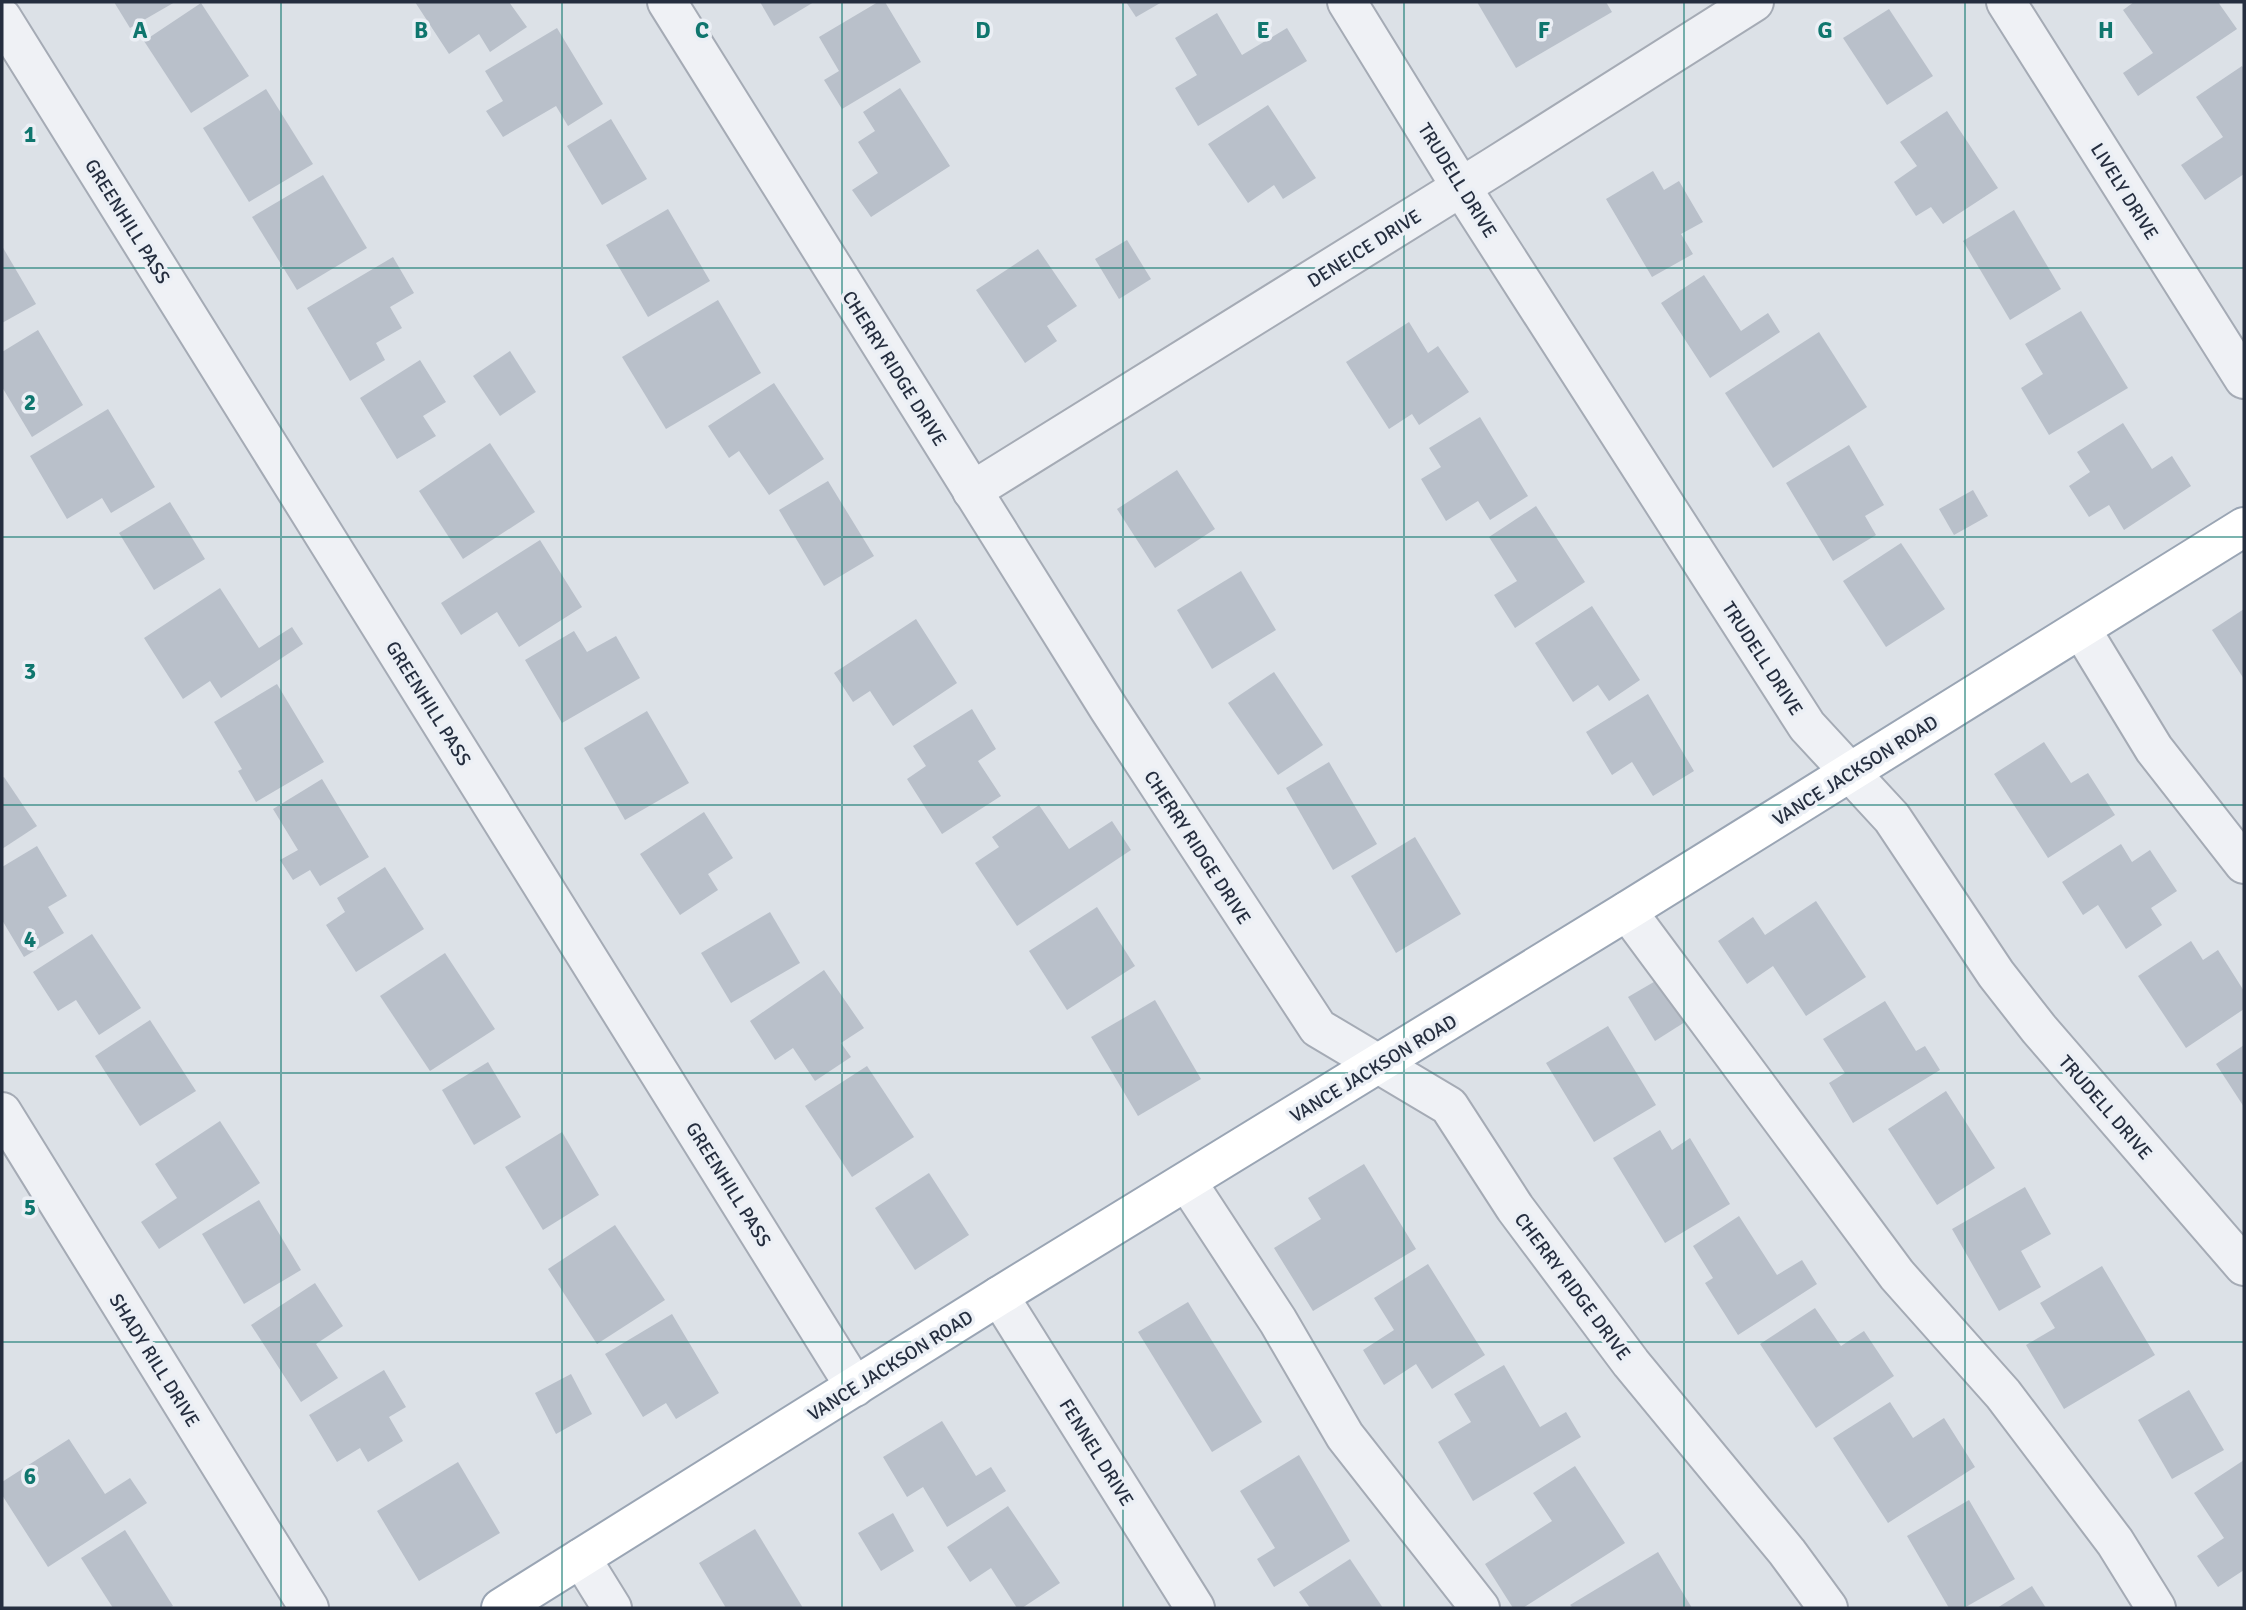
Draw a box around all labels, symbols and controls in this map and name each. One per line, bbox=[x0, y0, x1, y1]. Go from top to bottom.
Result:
text: A bbox=[133, 16, 148, 45]
text: B bbox=[414, 16, 428, 45]
text: C bbox=[695, 16, 709, 45]
text: D bbox=[975, 16, 991, 45]
text: E bbox=[1256, 16, 1270, 45]
text: F bbox=[1538, 16, 1550, 45]
text: G bbox=[1817, 16, 1833, 45]
text: H bbox=[2098, 16, 2114, 45]
street label: TRUDELL DRIVE bbox=[1412, 119, 1502, 242]
text: 1 bbox=[24, 120, 36, 149]
street label: LIVELY DRIVE bbox=[2085, 139, 2163, 244]
street label: GREENHILL PASS bbox=[79, 155, 175, 288]
street label: DENEICE DRIVE bbox=[1303, 204, 1426, 293]
street label: CHERRY RIDGE DRIVE bbox=[837, 286, 952, 451]
text: 2 bbox=[24, 388, 36, 417]
street label: TRUDELL DRIVE bbox=[1716, 597, 1808, 720]
street label: GREENHILL PASS bbox=[380, 637, 476, 770]
text: 3 bbox=[24, 657, 36, 686]
street label: VANCE JACKSON ROAD bbox=[1768, 710, 1943, 832]
street label: CHERRY RIDGE DRIVE bbox=[1138, 766, 1256, 929]
text: 4 bbox=[24, 925, 36, 954]
street label: VANCE JACKSON ROAD bbox=[1286, 1009, 1461, 1128]
street label: TRUDELL DRIVE bbox=[2053, 1050, 2157, 1165]
street label: GREENHILL PASS bbox=[680, 1118, 776, 1251]
text: 5 bbox=[24, 1193, 36, 1222]
street label: CHERRY RIDGE DRIVE bbox=[1509, 1208, 1636, 1365]
street label: SHADY RILL DRIVE bbox=[104, 1290, 205, 1432]
street label: VANCE JACKSON ROAD bbox=[803, 1305, 978, 1427]
street label: FENNEL DRIVE bbox=[1054, 1394, 1139, 1511]
text: 6 bbox=[24, 1462, 36, 1491]

